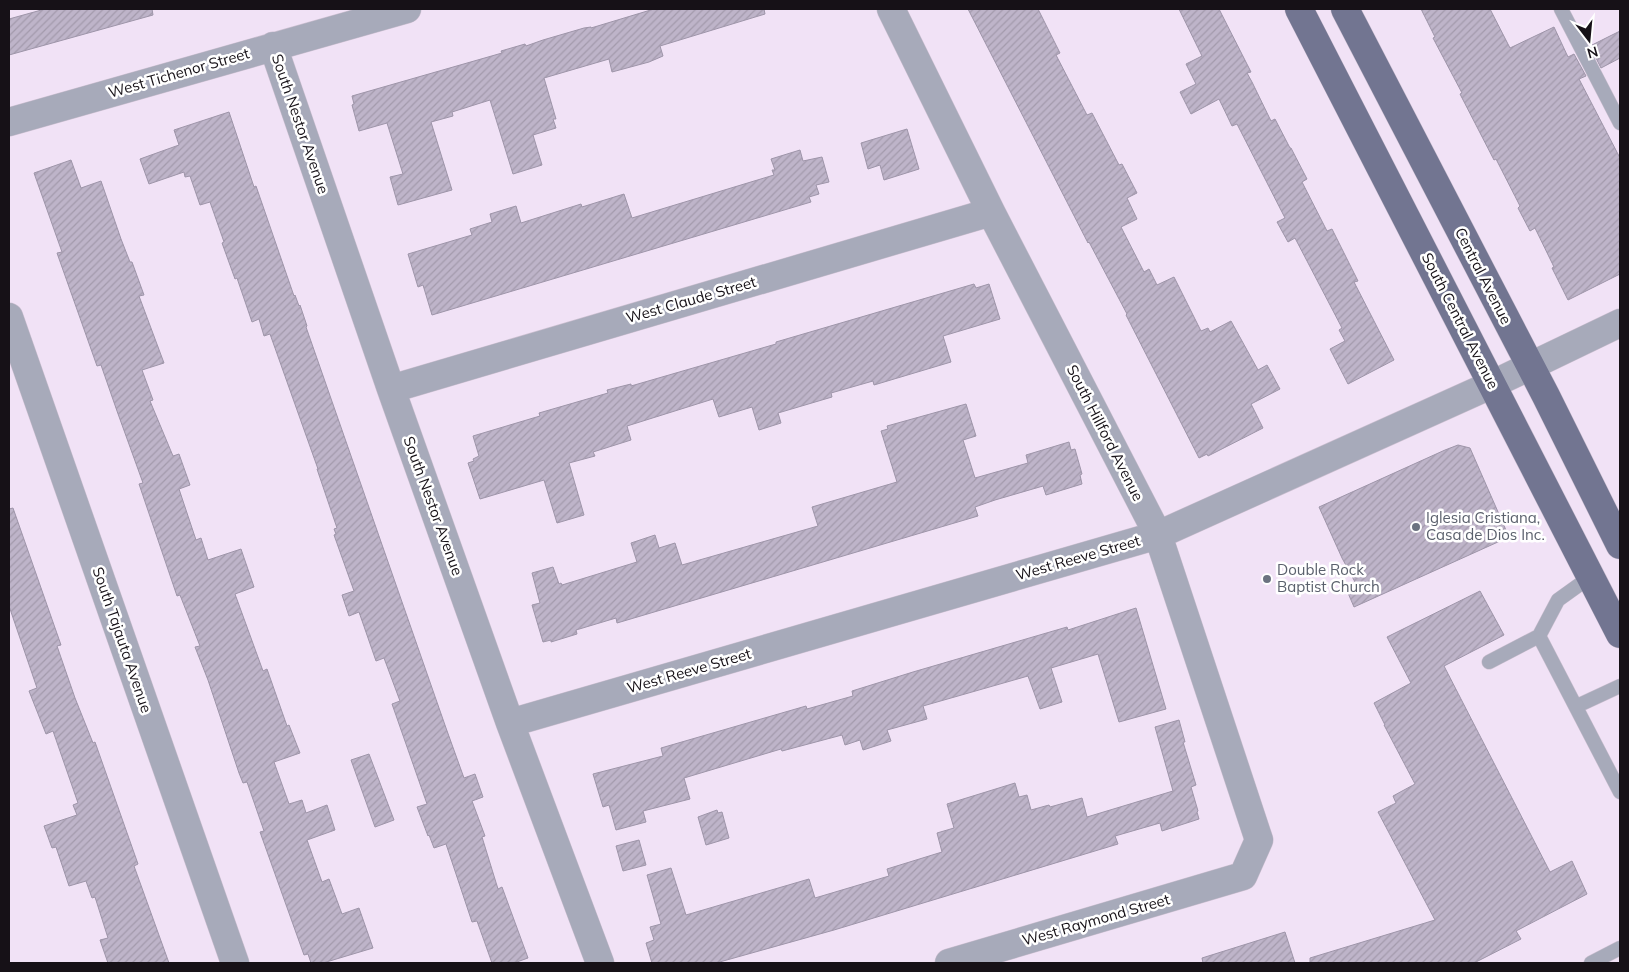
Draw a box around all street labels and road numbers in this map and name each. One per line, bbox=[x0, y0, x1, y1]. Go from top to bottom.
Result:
street label: West Tichenor Street bbox=[106, 43, 252, 102]
street label: South Nestor Avenue bbox=[268, 51, 333, 196]
street label: Central Avenue bbox=[1451, 224, 1516, 327]
street label: South Central Avenue bbox=[1418, 249, 1503, 392]
street label: West Claude Street bbox=[624, 272, 758, 327]
street label: South Hillford Avenue bbox=[1063, 361, 1148, 504]
street label: South Nestor Avenue bbox=[399, 434, 467, 578]
street label: West Reeve Street bbox=[1014, 531, 1142, 584]
street label: South Tajauta Avenue bbox=[89, 564, 156, 715]
street label: West Reeve Street bbox=[625, 644, 753, 697]
street label: West Raymond Street bbox=[1020, 889, 1172, 950]

